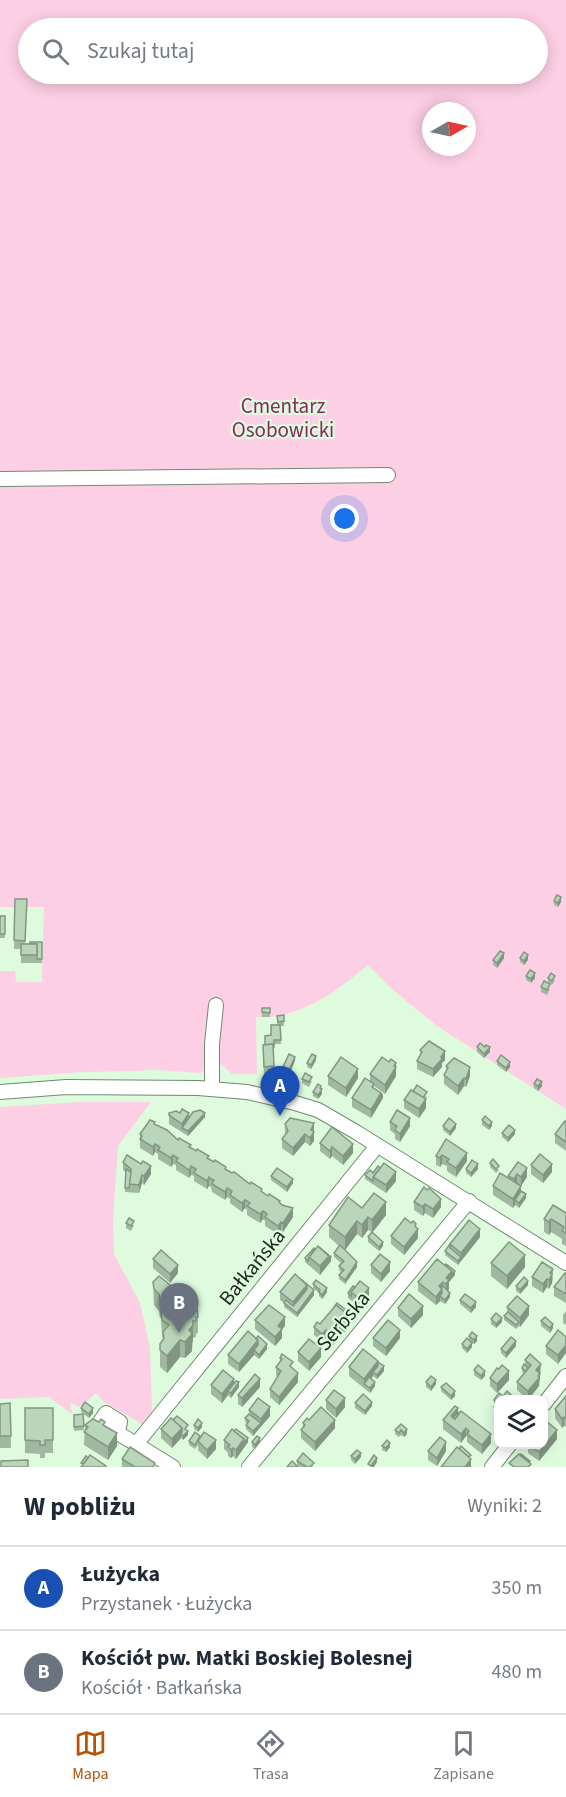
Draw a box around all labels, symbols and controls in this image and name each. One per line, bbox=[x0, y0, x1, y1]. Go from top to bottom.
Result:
search box bbox=[18, 18, 548, 84]
icon: search bbox=[39, 35, 72, 68]
text: Szukaj tutaj bbox=[87, 35, 194, 67]
north arrow bbox=[422, 102, 476, 156]
park label: Cmentarz Osobowicki bbox=[232, 391, 334, 445]
your location bbox=[330, 504, 359, 533]
pin: A bbox=[260, 1066, 300, 1116]
street label: Bałkańska bbox=[212, 1222, 292, 1312]
pin: B bbox=[160, 1284, 198, 1333]
street label: Serbska bbox=[309, 1285, 377, 1357]
map controls bbox=[494, 1395, 548, 1449]
button: layers bbox=[494, 1395, 548, 1449]
text: W pobliżu bbox=[24, 1488, 136, 1525]
text: Wyniki: 2 bbox=[467, 1492, 542, 1520]
text: Łużycka bbox=[81, 1558, 160, 1590]
text: A bbox=[38, 1574, 49, 1602]
text: 350 m bbox=[492, 1574, 542, 1602]
text: Przystanek · Łużycka bbox=[81, 1590, 252, 1618]
text: Kościół pw. Matki Boskiej Bolesnej bbox=[81, 1642, 413, 1674]
text: B bbox=[37, 1658, 50, 1686]
text: 480 m bbox=[492, 1658, 542, 1686]
text: Kościół · Bałkańska bbox=[81, 1674, 242, 1702]
tab: Mapa bbox=[72, 1727, 109, 1785]
tab: Trasa bbox=[253, 1727, 289, 1785]
tab: Zapisane bbox=[433, 1727, 494, 1785]

